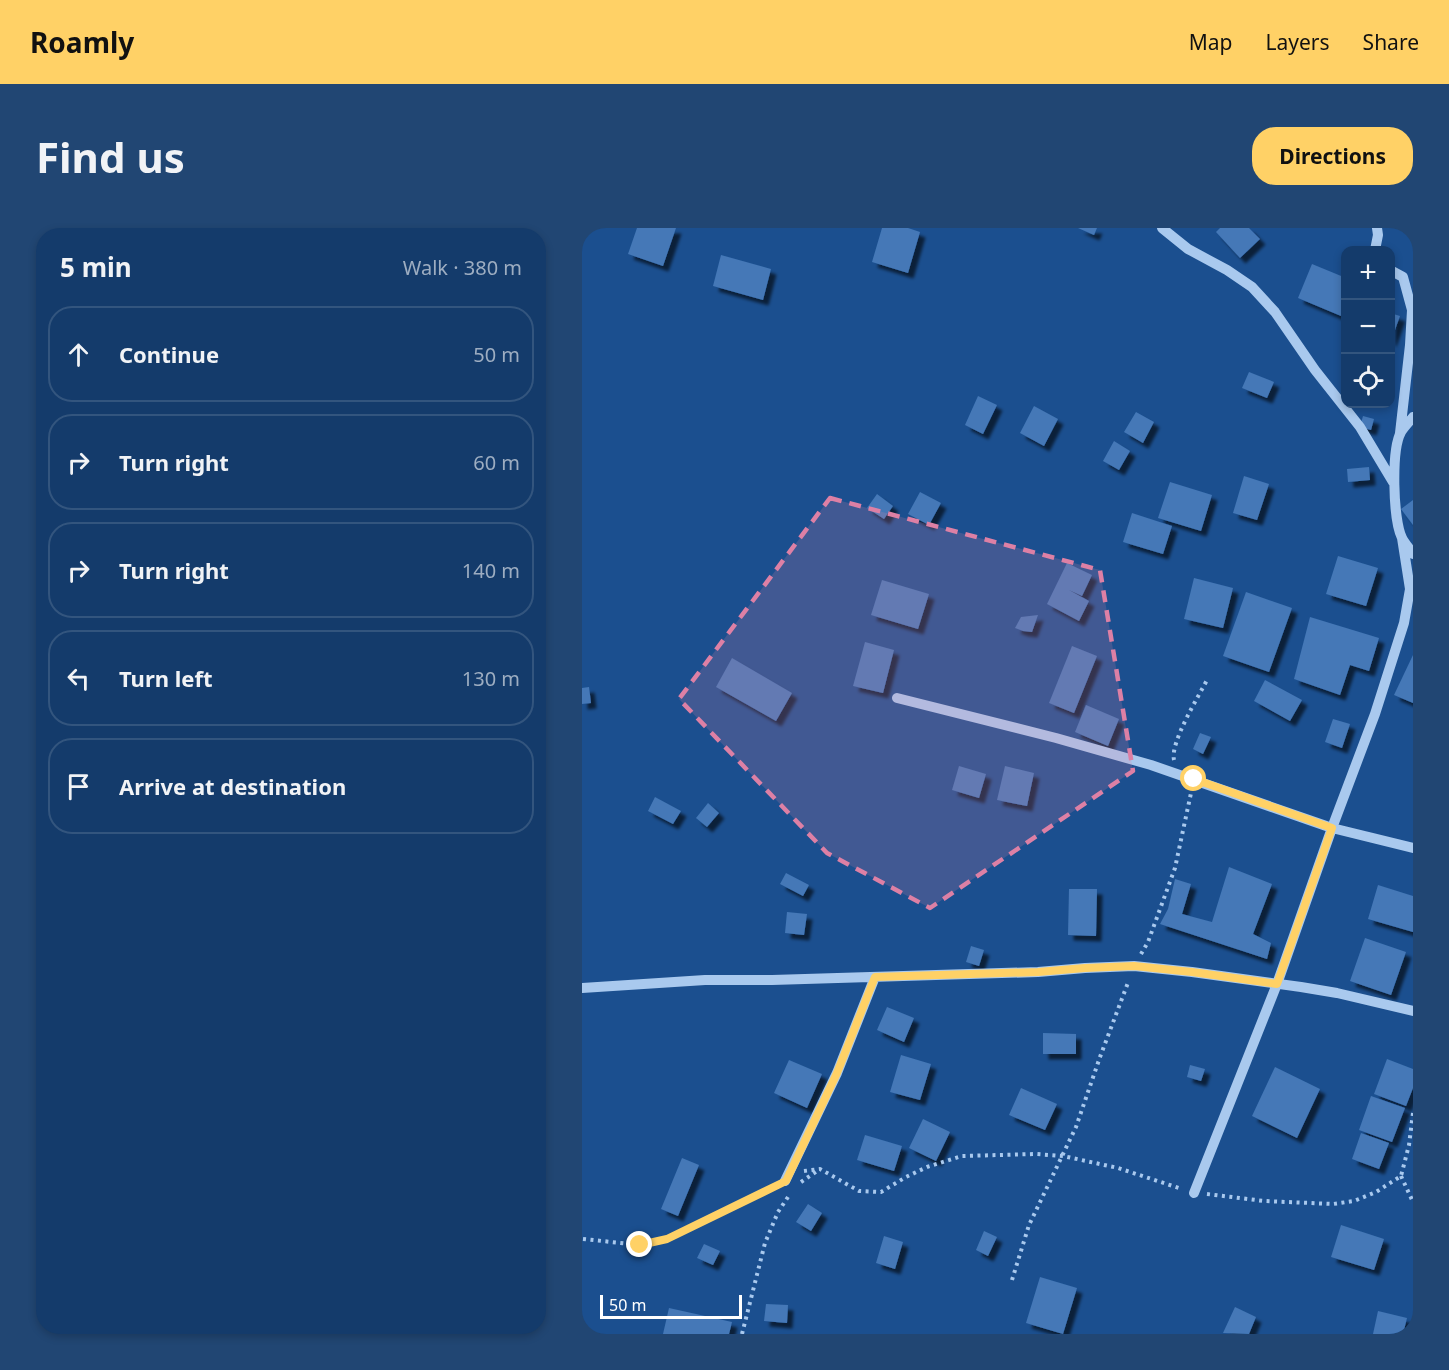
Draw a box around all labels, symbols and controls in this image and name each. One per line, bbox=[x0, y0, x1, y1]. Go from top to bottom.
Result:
text: Roamly bbox=[30, 23, 134, 61]
text: Map bbox=[1189, 28, 1233, 56]
text: Layers bbox=[1266, 28, 1330, 56]
text: Share bbox=[1363, 28, 1419, 56]
button: Directions bbox=[1252, 127, 1413, 185]
text: Find us bbox=[36, 128, 185, 185]
map controls bbox=[1341, 246, 1395, 408]
button: + bbox=[1341, 246, 1395, 300]
text: 5 min bbox=[60, 249, 132, 285]
text: Walk · 380 m bbox=[403, 254, 522, 281]
button: − bbox=[1341, 300, 1395, 354]
icon: ahead bbox=[62, 338, 95, 371]
text: Continue bbox=[119, 339, 219, 369]
text: 50 m bbox=[473, 341, 520, 368]
button: locate bbox=[1341, 354, 1395, 408]
icon: right bbox=[62, 446, 95, 479]
text: Turn right bbox=[119, 447, 229, 477]
text: 60 m bbox=[473, 449, 520, 476]
icon: right bbox=[62, 554, 95, 587]
text: Turn right bbox=[119, 555, 229, 585]
text: 140 m bbox=[462, 557, 520, 584]
icon: left bbox=[62, 662, 95, 695]
text: Turn left bbox=[119, 663, 213, 693]
text: 130 m bbox=[462, 665, 520, 692]
route start bbox=[1180, 765, 1206, 791]
icon: arrive bbox=[62, 770, 95, 803]
text: Arrive at destination bbox=[119, 771, 346, 801]
route end bbox=[626, 1231, 652, 1257]
scale bar bbox=[600, 1292, 742, 1320]
text: 50 m bbox=[609, 1294, 646, 1316]

